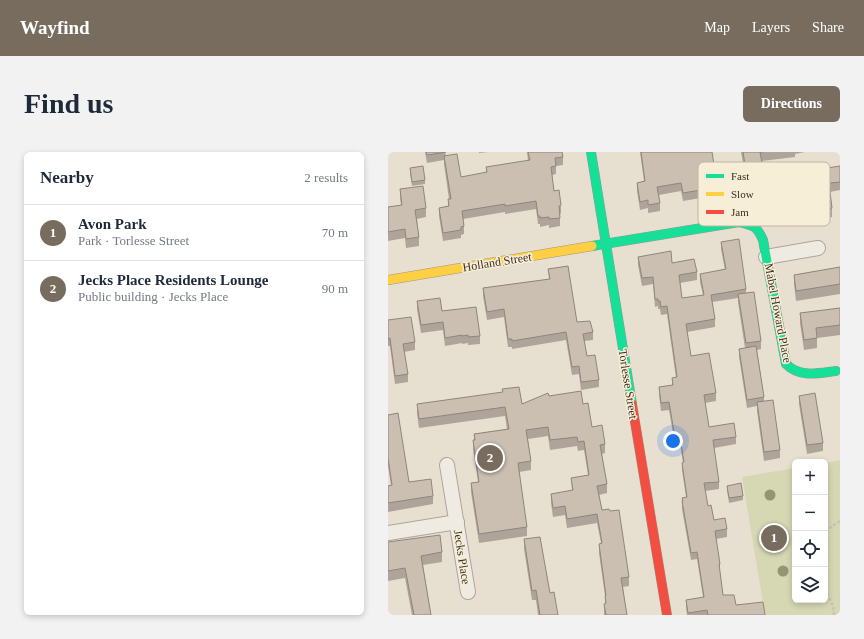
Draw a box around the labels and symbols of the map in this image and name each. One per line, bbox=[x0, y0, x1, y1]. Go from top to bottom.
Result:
legend bbox=[698, 162, 830, 226]
text: Fast bbox=[731, 170, 749, 182]
text: Slow bbox=[731, 188, 754, 200]
text: Jam bbox=[731, 206, 749, 218]
street label: Holland Street bbox=[462, 250, 533, 274]
street label: Mabel Howard Place bbox=[761, 262, 795, 364]
street label: Torlesse Street bbox=[616, 348, 641, 421]
your location bbox=[663, 431, 683, 451]
pin: 2 bbox=[477, 443, 503, 473]
pin: 1 bbox=[761, 523, 787, 553]
street label: Jecks Place bbox=[451, 529, 473, 585]

